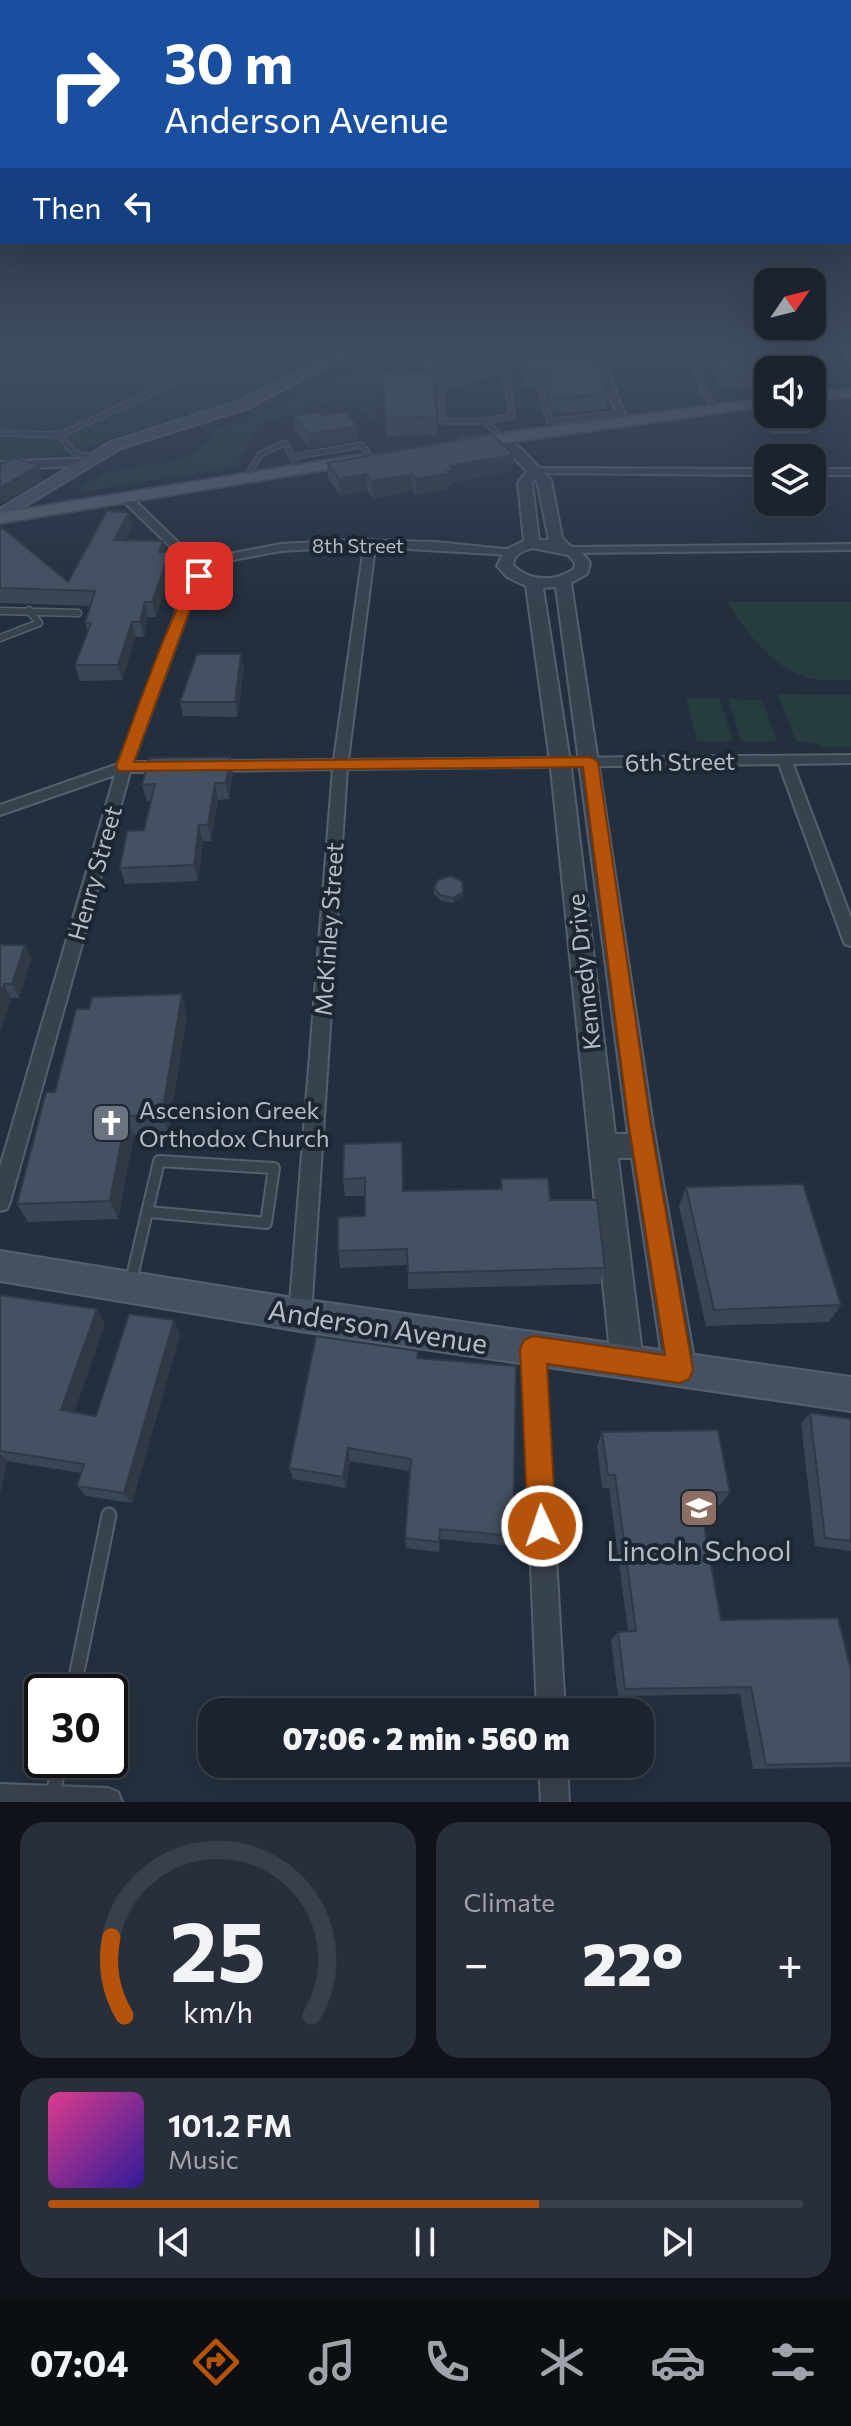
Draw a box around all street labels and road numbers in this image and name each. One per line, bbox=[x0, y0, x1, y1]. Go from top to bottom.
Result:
street label: 8th Street bbox=[312, 533, 404, 557]
street label: 6th Street bbox=[624, 746, 736, 776]
street label: Henry Street bbox=[61, 802, 127, 944]
street label: McKinley Street bbox=[307, 841, 349, 1017]
street label: Kennedy Drive bbox=[560, 892, 606, 1052]
street label: Anderson Avenue bbox=[266, 1292, 490, 1360]

